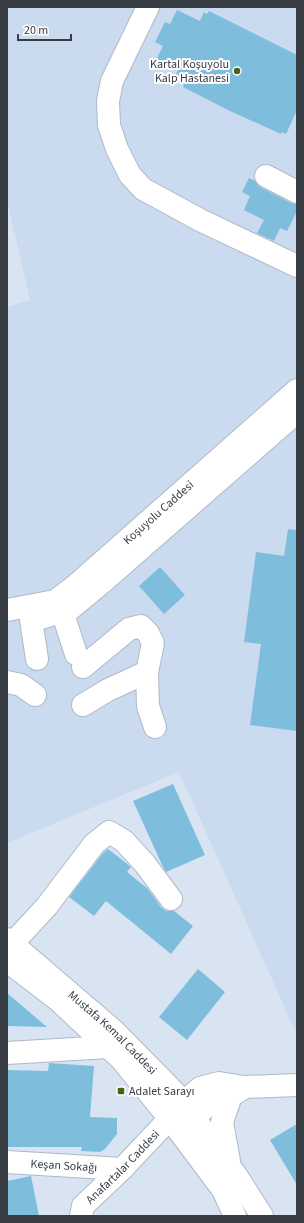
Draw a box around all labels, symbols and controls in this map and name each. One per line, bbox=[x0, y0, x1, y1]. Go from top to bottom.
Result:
scale bar bbox=[18, 16, 71, 42]
text: 20 m bbox=[24, 22, 48, 39]
place label: Kartal Koşuyolu Kalp Hastanesi bbox=[150, 56, 229, 87]
marker: Kartal Koşuyolu Kalp Hastanesi bbox=[232, 66, 242, 76]
street label: Koşuyolu Caddesi bbox=[119, 477, 197, 548]
street label: Mustafa Kemal Caddesi bbox=[64, 987, 161, 1078]
place label: Adalet Sarayı bbox=[129, 1083, 195, 1100]
marker: Adalet Sarayı bbox=[116, 1086, 126, 1096]
street label: Anafartalar Caddesi bbox=[82, 1126, 163, 1208]
street label: Keşan Sokağı bbox=[30, 1155, 98, 1176]

